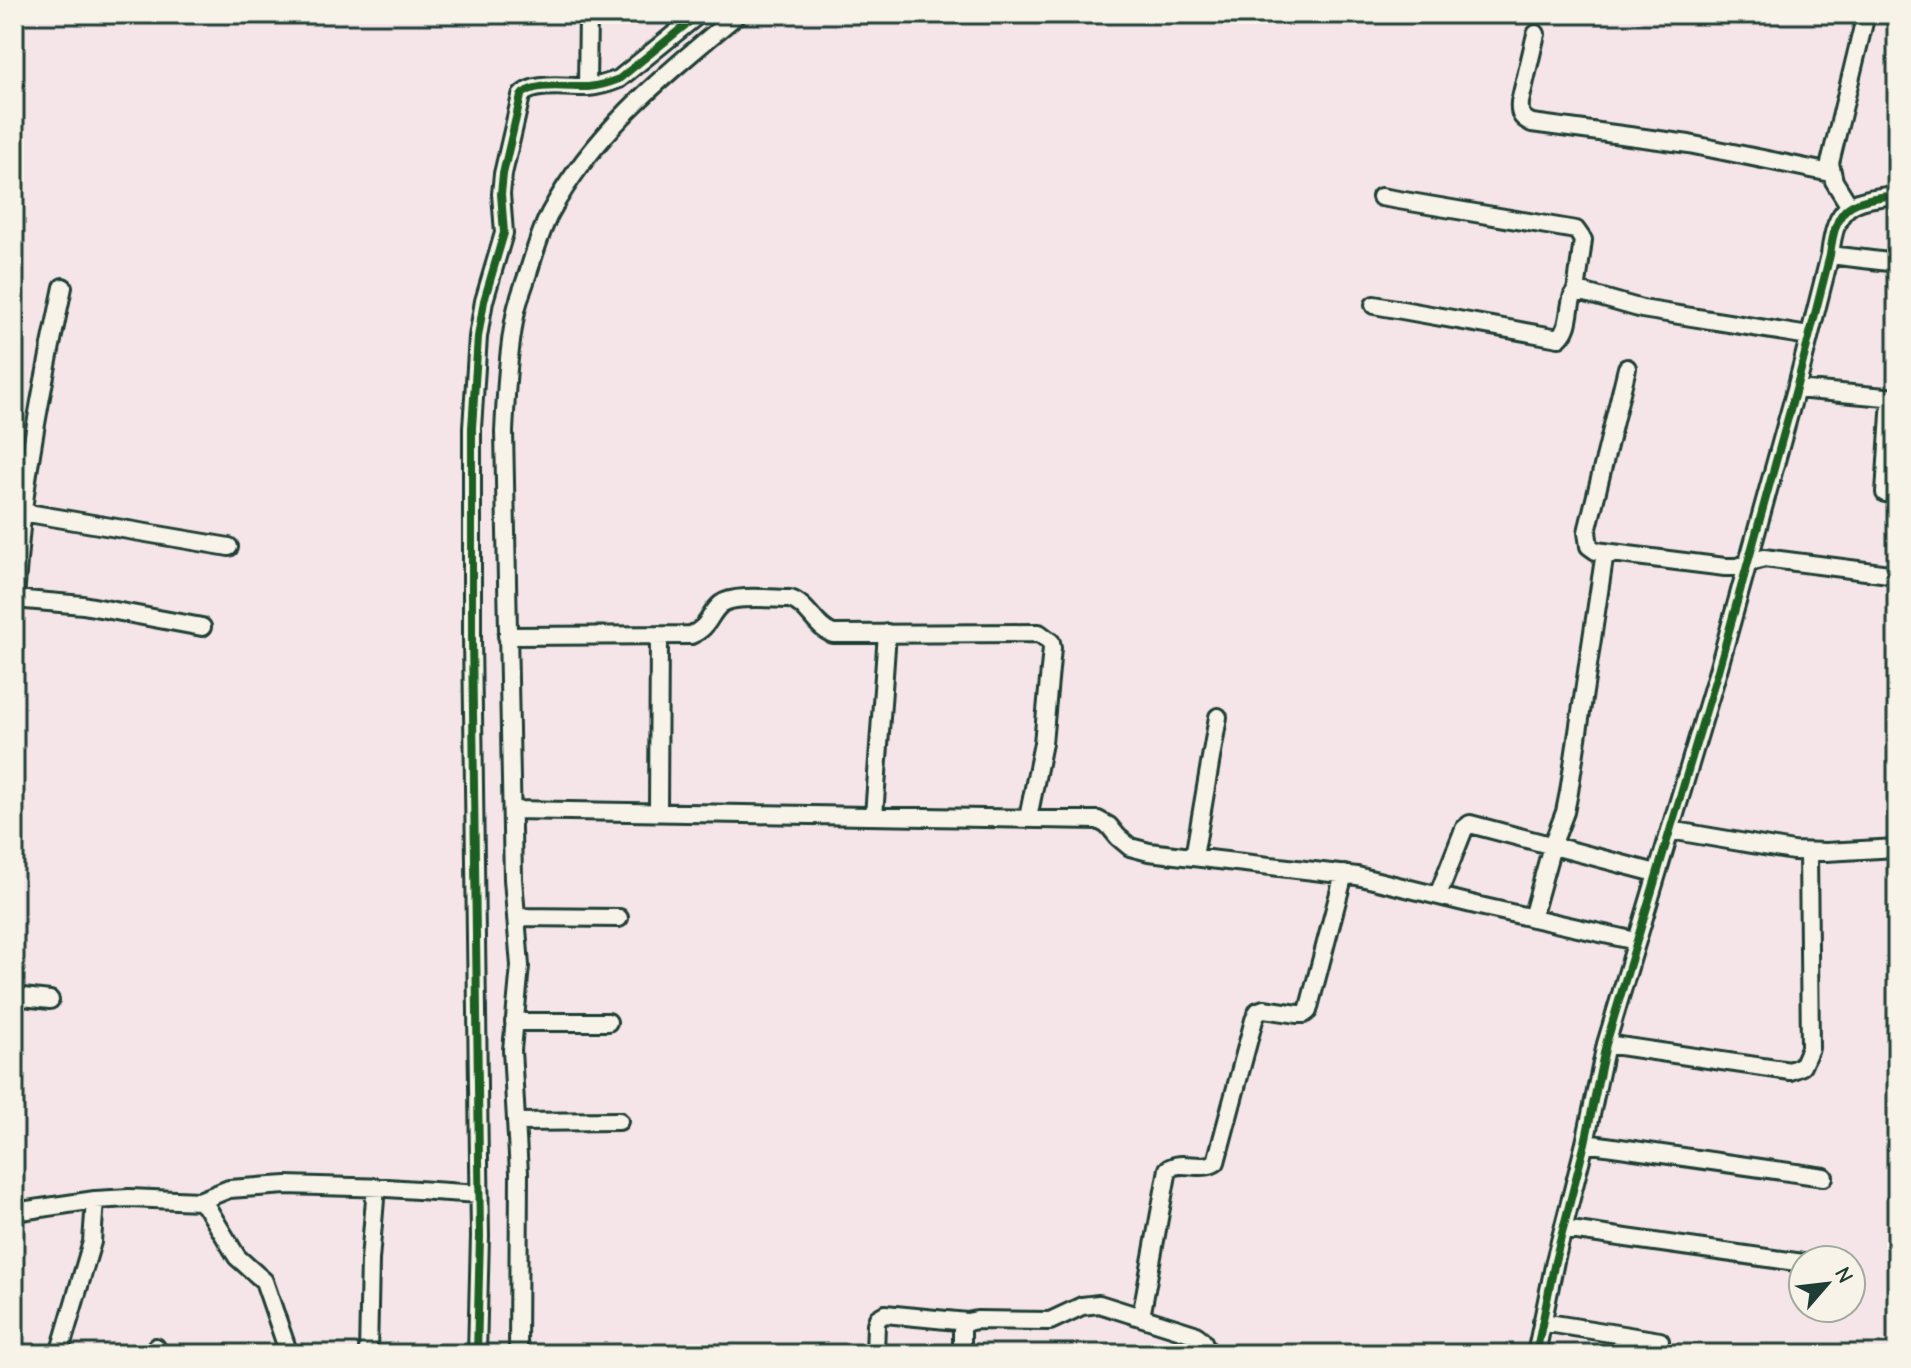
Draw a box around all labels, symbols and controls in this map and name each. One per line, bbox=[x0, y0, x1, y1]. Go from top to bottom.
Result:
north arrow bbox=[1787, 1244, 1867, 1324]
text: N bbox=[1829, 1263, 1859, 1288]

